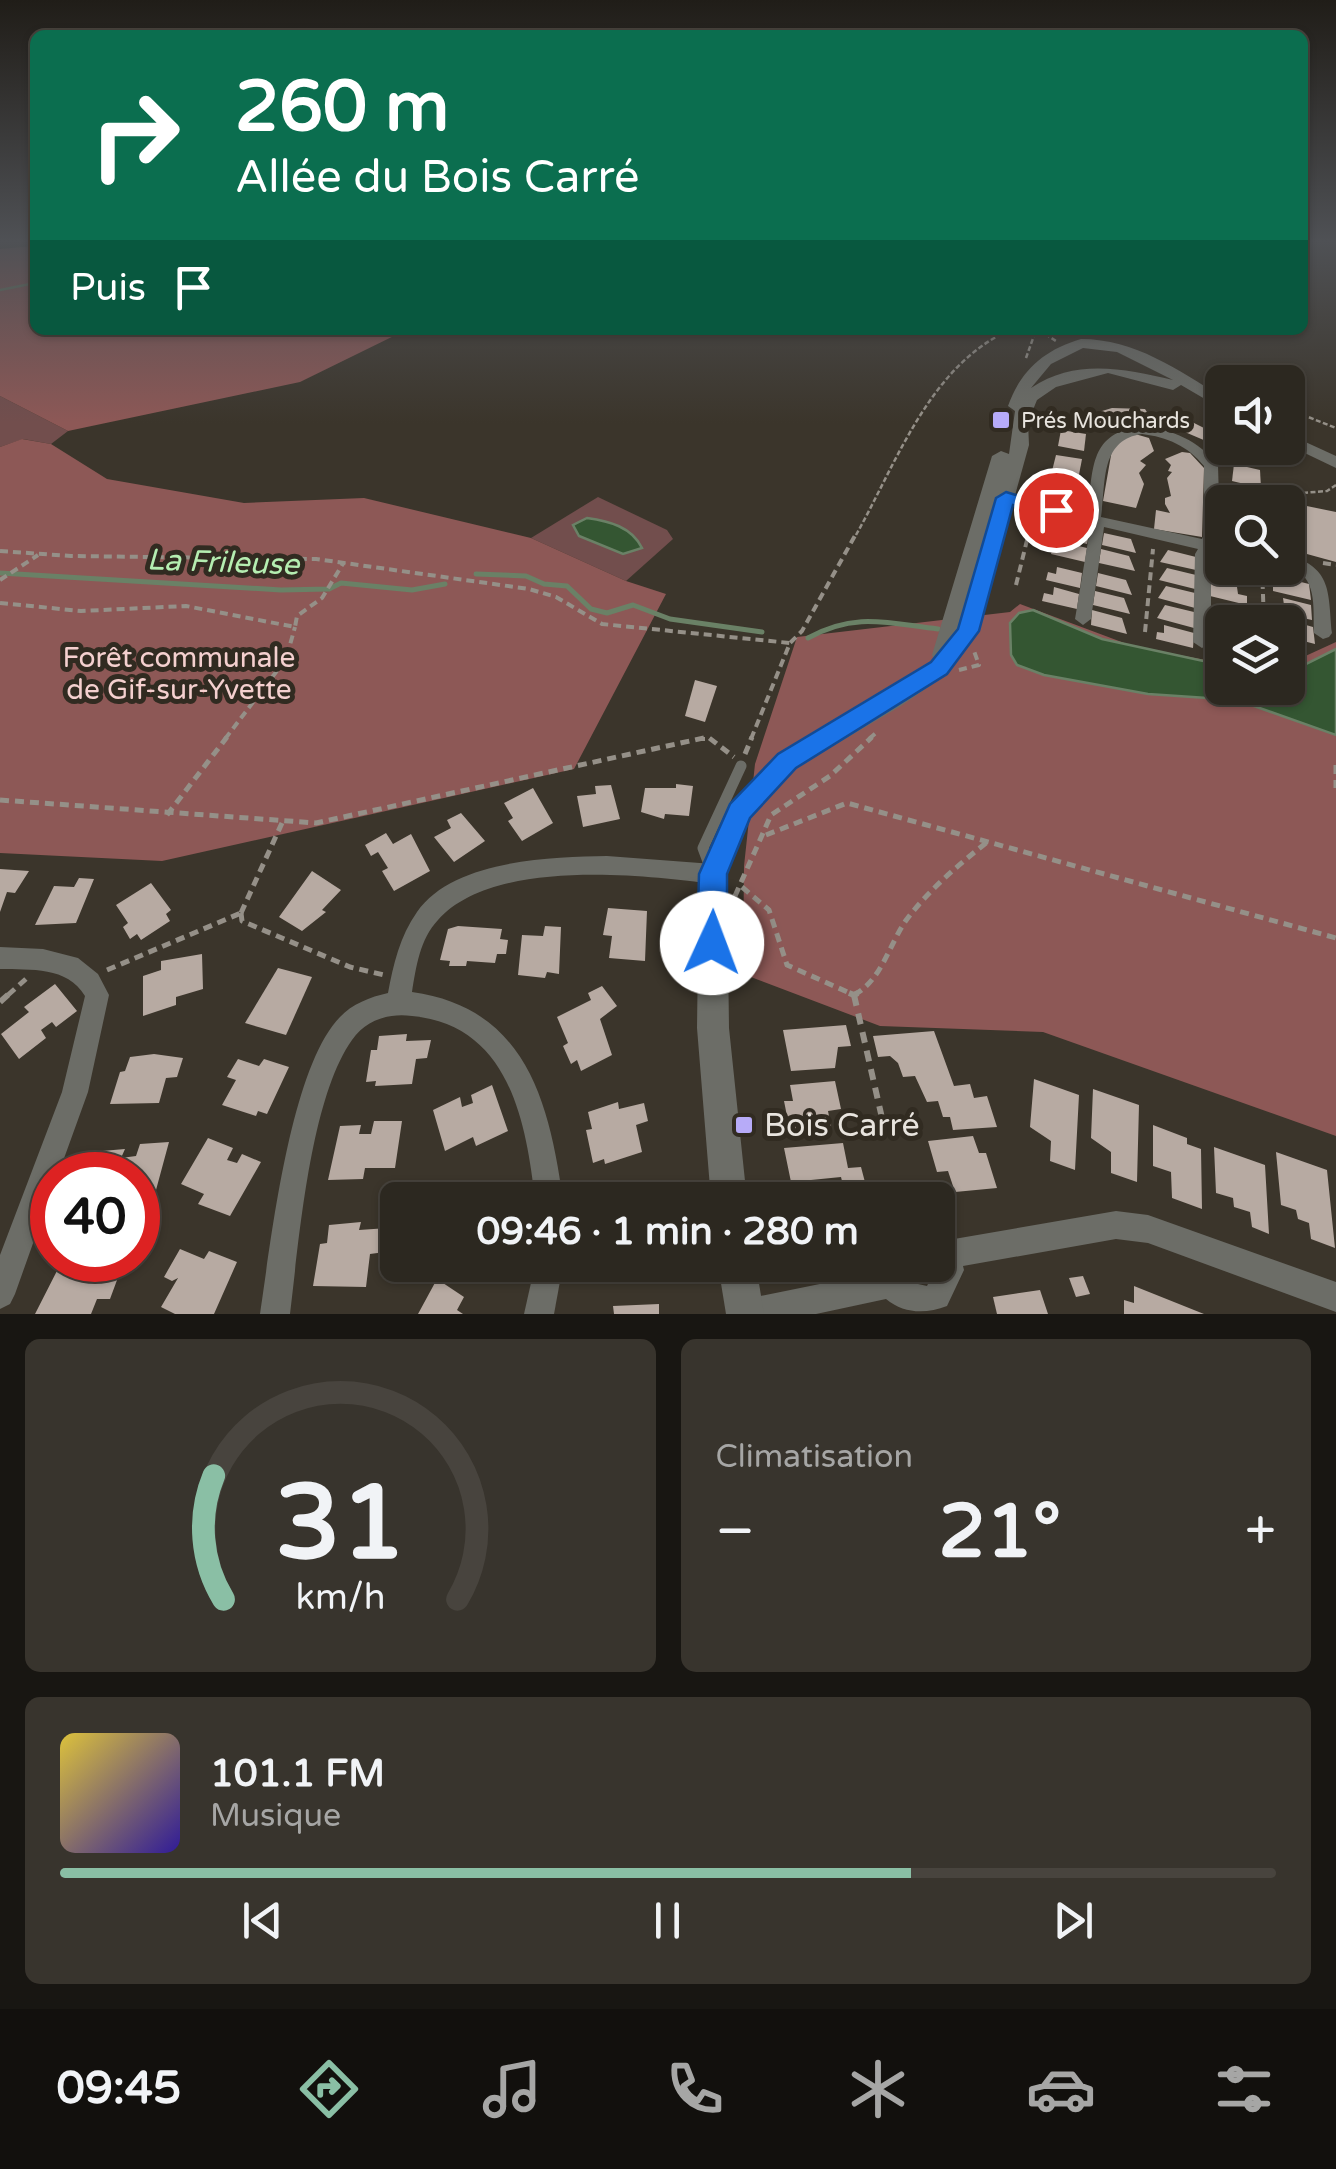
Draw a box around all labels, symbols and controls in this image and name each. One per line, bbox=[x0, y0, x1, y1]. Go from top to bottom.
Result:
text: 260 m bbox=[235, 66, 449, 150]
icon: right bbox=[70, 70, 200, 200]
text: Allée du Bois Carré bbox=[235, 151, 640, 205]
icon: arrive bbox=[166, 260, 221, 315]
text: Puis bbox=[70, 265, 146, 311]
map controls bbox=[1205, 365, 1305, 705]
button: sound bbox=[1205, 365, 1305, 465]
place label: Prés Mouchards bbox=[1021, 408, 1190, 434]
marker: Prés Mouchards bbox=[990, 409, 1012, 431]
pin bbox=[1014, 468, 1099, 553]
icon: arrive bbox=[1029, 483, 1084, 538]
button: search bbox=[1205, 485, 1305, 585]
water label: La Frileuse bbox=[146, 541, 302, 584]
button: layers bbox=[1205, 605, 1305, 705]
park label: Forêt communale de Gif-sur-Yvette bbox=[63, 641, 295, 707]
position arrow bbox=[660, 891, 764, 995]
place label: Bois Carré bbox=[764, 1107, 920, 1145]
marker: Bois Carré bbox=[733, 1114, 755, 1136]
speed limit sign: 40 bbox=[30, 1152, 160, 1282]
text: 09:46 · 1 min · 280 m bbox=[476, 1209, 859, 1255]
text: Climatisation bbox=[716, 1438, 913, 1476]
text: 31 bbox=[275, 1462, 406, 1587]
text: 21° bbox=[939, 1487, 1061, 1577]
text: − bbox=[716, 1499, 755, 1565]
text: + bbox=[1245, 1499, 1276, 1565]
text: km/h bbox=[295, 1576, 385, 1619]
text: 101.1 FM bbox=[210, 1751, 385, 1797]
text: Musique bbox=[210, 1797, 341, 1835]
icon: previous bbox=[235, 1893, 290, 1948]
icon: pause bbox=[640, 1893, 695, 1948]
icon: next bbox=[1046, 1893, 1101, 1948]
icon: directions bbox=[294, 2054, 364, 2124]
icon: music bbox=[477, 2054, 547, 2124]
icon: phone bbox=[660, 2054, 730, 2124]
icon: climate bbox=[843, 2054, 913, 2124]
icon: car bbox=[1026, 2054, 1096, 2124]
icon: filters bbox=[1209, 2054, 1279, 2124]
text: 09:45 bbox=[57, 2062, 181, 2116]

